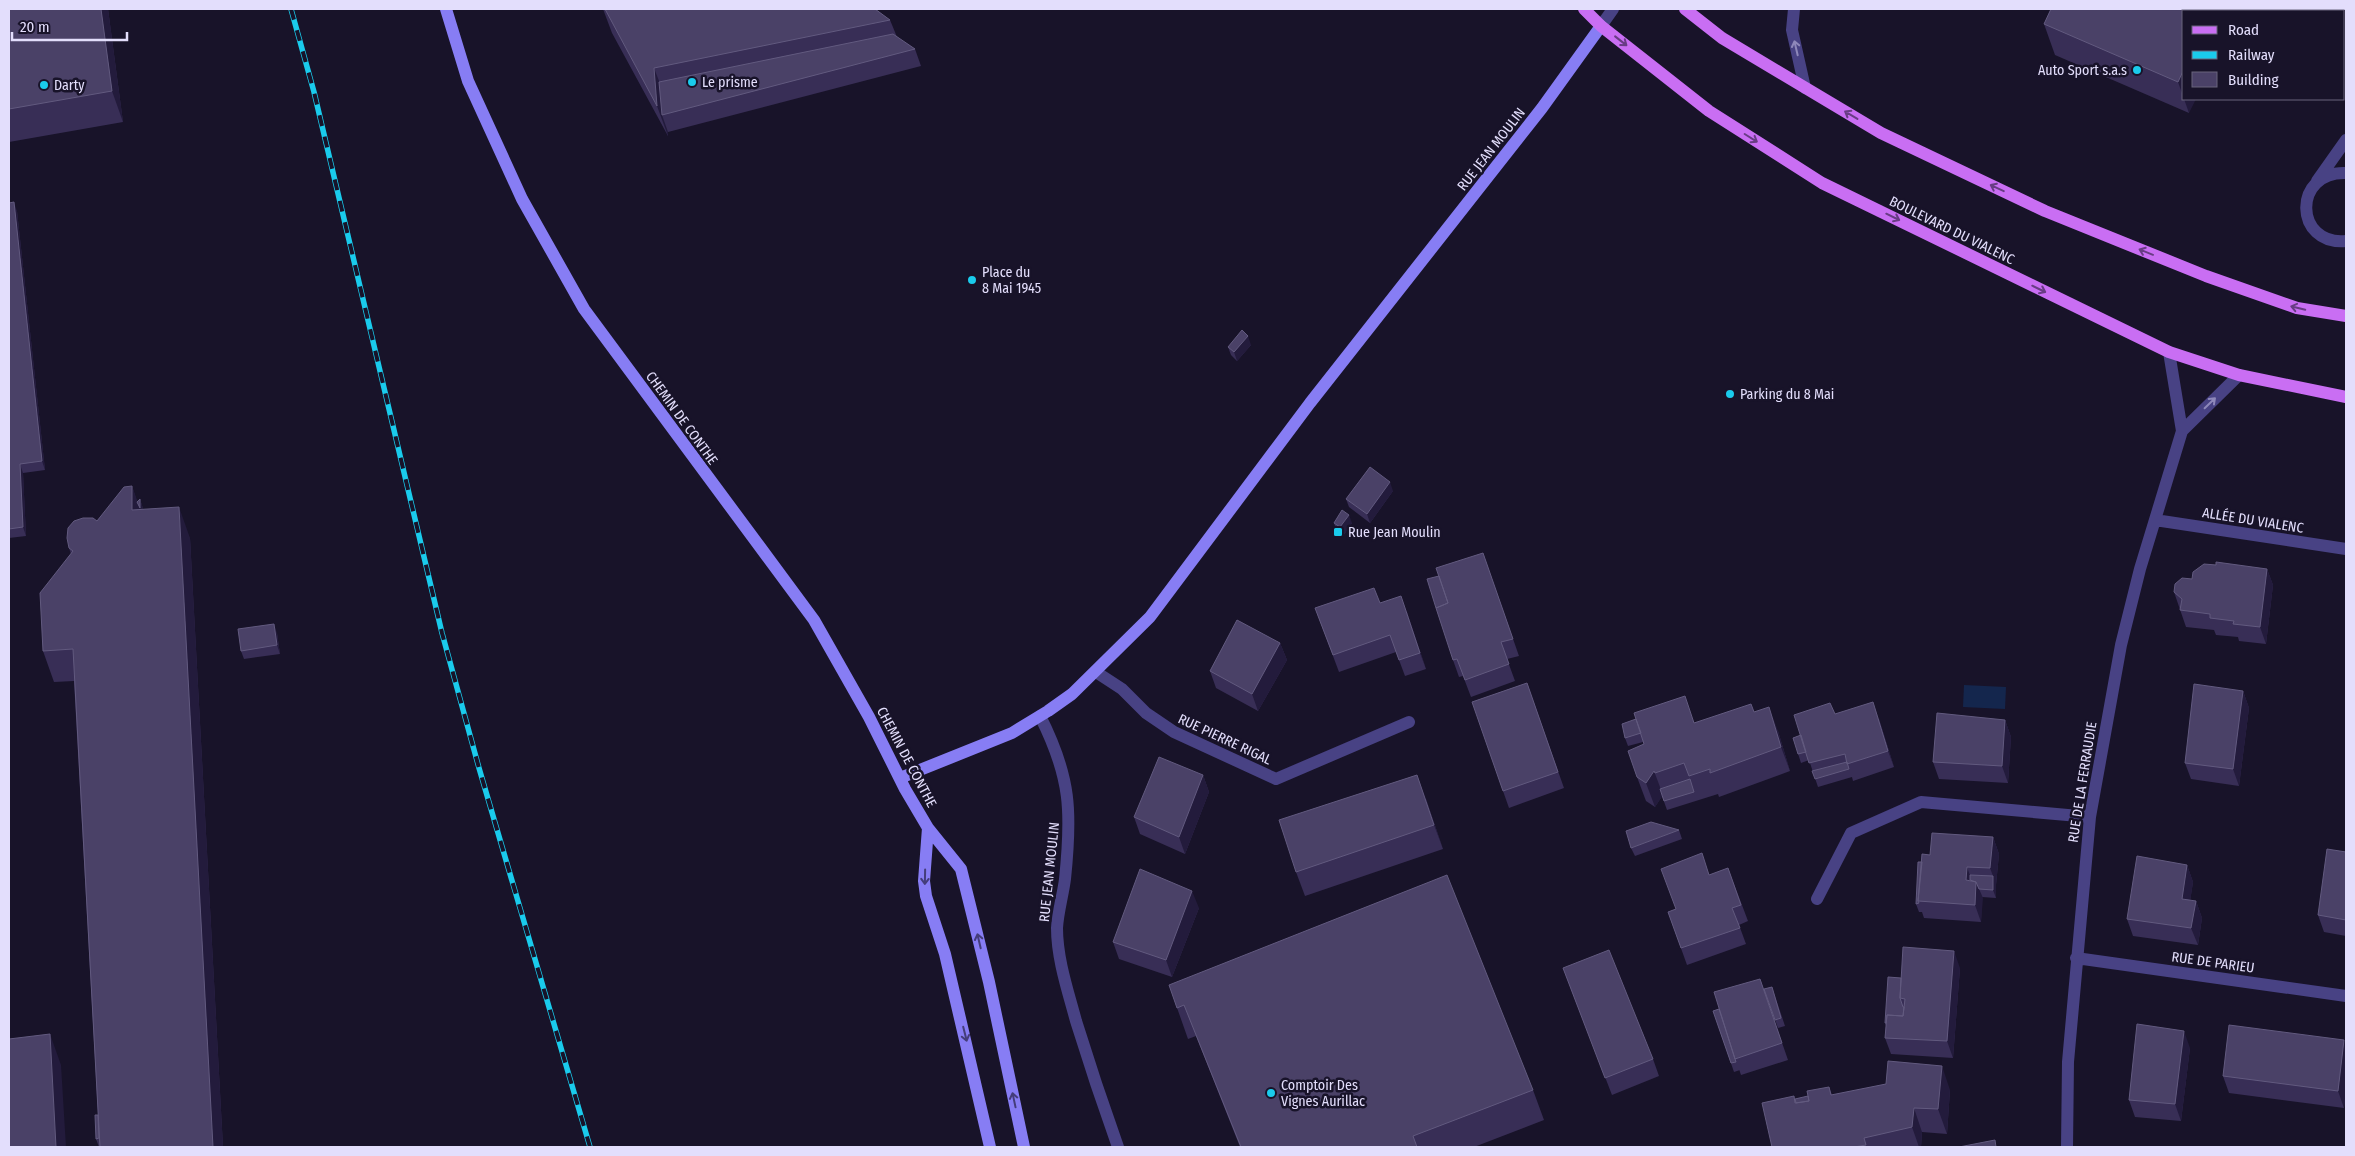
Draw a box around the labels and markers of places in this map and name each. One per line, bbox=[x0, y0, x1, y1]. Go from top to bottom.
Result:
place label: Auto Sport s.a.s bbox=[2038, 62, 2127, 79]
marker: Auto Sport s.a.s bbox=[2131, 64, 2143, 76]
place label: Le prisme bbox=[702, 74, 758, 91]
marker: Le prisme bbox=[686, 76, 698, 88]
place label: Darty bbox=[54, 77, 85, 94]
marker: Darty bbox=[38, 79, 50, 91]
place label: Place du 8 Mai 1945 bbox=[982, 264, 1041, 297]
marker: Place du 8 Mai 1945 bbox=[966, 274, 978, 286]
place label: Parking du 8 Mai bbox=[1740, 386, 1834, 403]
marker: Parking du 8 Mai bbox=[1724, 388, 1736, 400]
place label: Rue Jean Moulin bbox=[1348, 524, 1441, 541]
marker: Rue Jean Moulin bbox=[1332, 526, 1344, 538]
place label: Comptoir Des Vignes Aurillac bbox=[1281, 1077, 1365, 1110]
marker: Comptoir Des Vignes Aurillac bbox=[1265, 1087, 1277, 1099]

